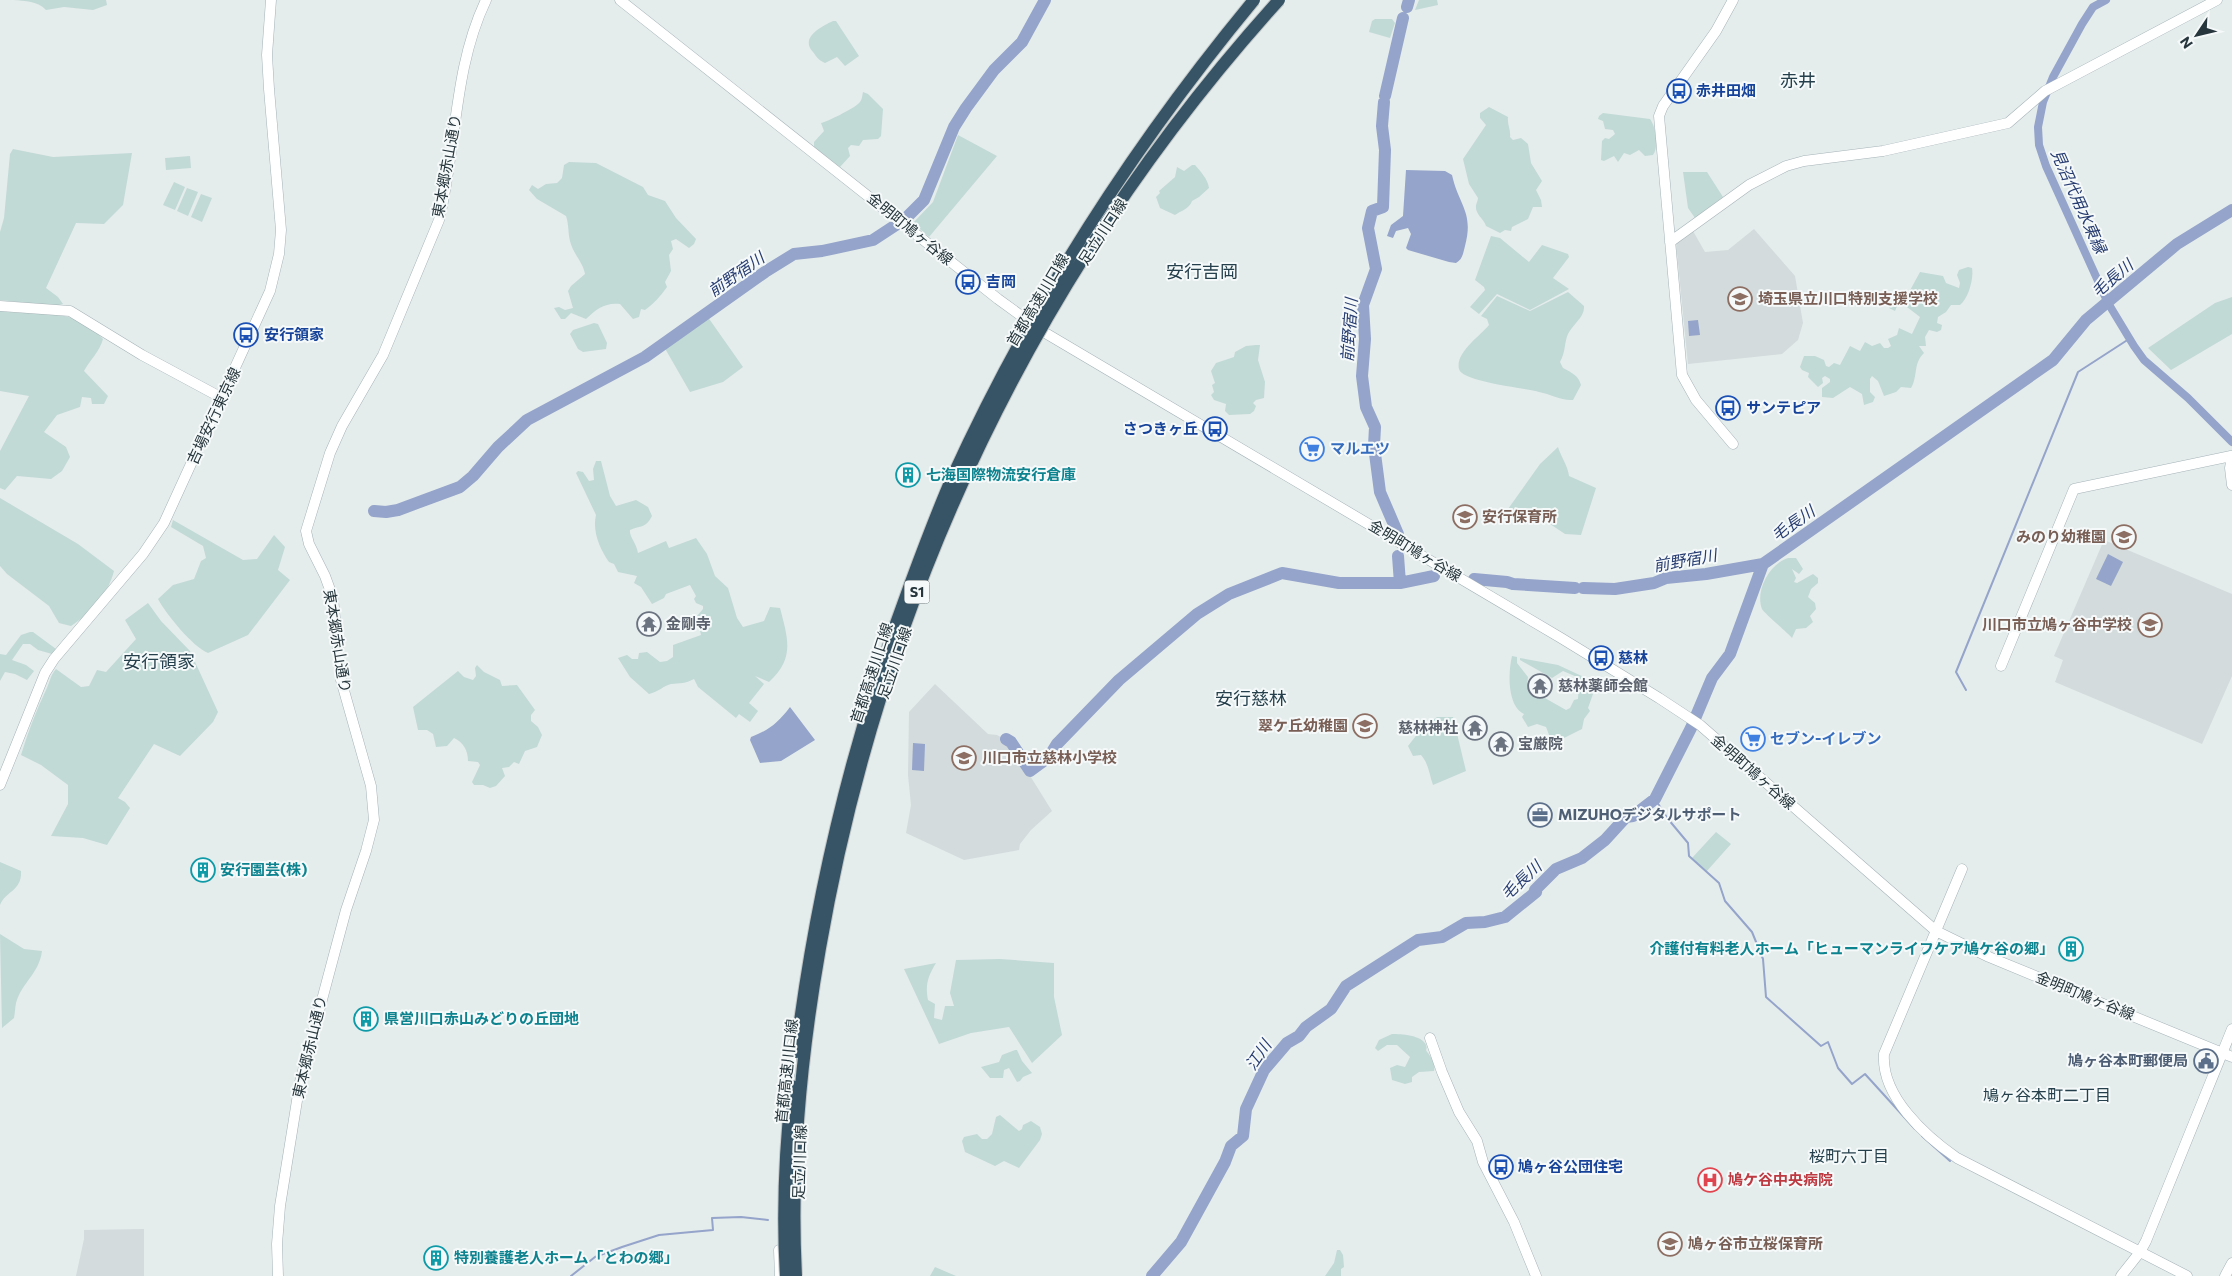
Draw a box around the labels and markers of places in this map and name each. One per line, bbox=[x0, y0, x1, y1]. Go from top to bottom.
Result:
bus stop icon: 赤井田畑 bbox=[1666, 78, 1692, 104]
place label: 赤井田畑 bbox=[1696, 81, 1756, 99]
bus stop icon: 吉岡 bbox=[955, 269, 981, 295]
place label: 吉岡 bbox=[986, 272, 1016, 290]
school or university icon: 埼玉県立川口特別支援学校 bbox=[1727, 286, 1753, 312]
place label: 埼玉県立川口特別支援学校 bbox=[1758, 289, 1938, 307]
bus stop icon: 安行領家 bbox=[233, 322, 259, 348]
place label: 安行領家 bbox=[264, 325, 324, 343]
bus stop icon: サンテピア bbox=[1715, 395, 1741, 421]
place label: サンテピア bbox=[1746, 398, 1821, 416]
bus stop icon: さつきヶ丘 bbox=[1202, 416, 1228, 442]
place label: さつきヶ丘 bbox=[1123, 419, 1198, 437]
supermarket icon: マルエツ bbox=[1299, 436, 1325, 462]
place label: マルエツ bbox=[1330, 439, 1390, 457]
building icon: 七海国際物流安行倉庫 bbox=[895, 462, 921, 488]
place label: 七海国際物流安行倉庫 bbox=[926, 465, 1076, 483]
school or university icon: 安行保育所 bbox=[1452, 504, 1478, 530]
place label: 安行保育所 bbox=[1482, 507, 1557, 525]
school or university icon: みのり幼稚園 bbox=[2111, 524, 2137, 550]
place label: みのり幼稚園 bbox=[2016, 527, 2106, 545]
temple icon: 金剛寺 bbox=[636, 611, 662, 637]
school or university icon: 川口市立鳩ヶ谷中学校 bbox=[2137, 612, 2163, 638]
place label: 金剛寺 bbox=[666, 614, 711, 632]
place label: 川口市立鳩ヶ谷中学校 bbox=[1982, 615, 2132, 633]
bus stop icon: 慈林 bbox=[1588, 645, 1614, 671]
place label: 慈林 bbox=[1618, 648, 1648, 666]
temple icon: 慈林薬師会館 bbox=[1527, 673, 1553, 699]
place label: 慈林薬師会館 bbox=[1558, 676, 1648, 694]
school or university icon: 翠ケ丘幼稚園 bbox=[1352, 713, 1378, 739]
temple icon: 慈林神社 bbox=[1462, 715, 1488, 741]
place label: 翠ケ丘幼稚園 bbox=[1258, 716, 1348, 734]
place label: 慈林神社 bbox=[1398, 718, 1458, 736]
supermarket icon: セブン-イレブン bbox=[1740, 726, 1766, 752]
place label: セブン-イレブン bbox=[1770, 729, 1881, 747]
temple icon: 宝厳院 bbox=[1488, 731, 1514, 757]
place label: 宝厳院 bbox=[1518, 734, 1563, 752]
school or university icon: 川口市立慈林小学校 bbox=[951, 745, 977, 771]
place label: 川口市立慈林小学校 bbox=[982, 748, 1117, 766]
office icon: MIZUHOデジタルサポート bbox=[1527, 802, 1553, 828]
place label: MIZUHOデジタルサポート bbox=[1558, 805, 1742, 823]
building icon: 安行園芸(株) bbox=[190, 857, 216, 883]
place label: 安行園芸(株) bbox=[220, 860, 307, 878]
building icon: 介護付有料老人ホーム「ヒューマンライフケア鳩ケ谷の郷」 bbox=[2058, 936, 2084, 962]
place label: 介護付有料老人ホーム「ヒューマンライフケア鳩ケ谷の郷」 bbox=[1649, 939, 2054, 957]
building icon: 県営川口赤山みどりの丘団地 bbox=[353, 1006, 379, 1032]
place label: 県営川口赤山みどりの丘団地 bbox=[384, 1009, 579, 1027]
public building icon: 鳩ヶ谷本町郵便局 bbox=[2193, 1048, 2219, 1074]
place label: 鳩ヶ谷本町郵便局 bbox=[2068, 1051, 2188, 1069]
bus stop icon: 鳩ヶ谷公団住宅 bbox=[1488, 1154, 1514, 1180]
place label: 鳩ヶ谷公団住宅 bbox=[1518, 1157, 1623, 1175]
hospital icon: 鳩ケ谷中央病院 bbox=[1697, 1167, 1723, 1193]
place label: 鳩ケ谷中央病院 bbox=[1728, 1170, 1833, 1188]
school or university icon: 鳩ヶ谷市立桜保育所 bbox=[1657, 1231, 1683, 1257]
place label: 鳩ヶ谷市立桜保育所 bbox=[1688, 1234, 1823, 1252]
building icon: 特別養護老人ホーム「とわの郷」 bbox=[423, 1245, 449, 1271]
place label: 特別養護老人ホーム「とわの郷」 bbox=[454, 1248, 679, 1266]

